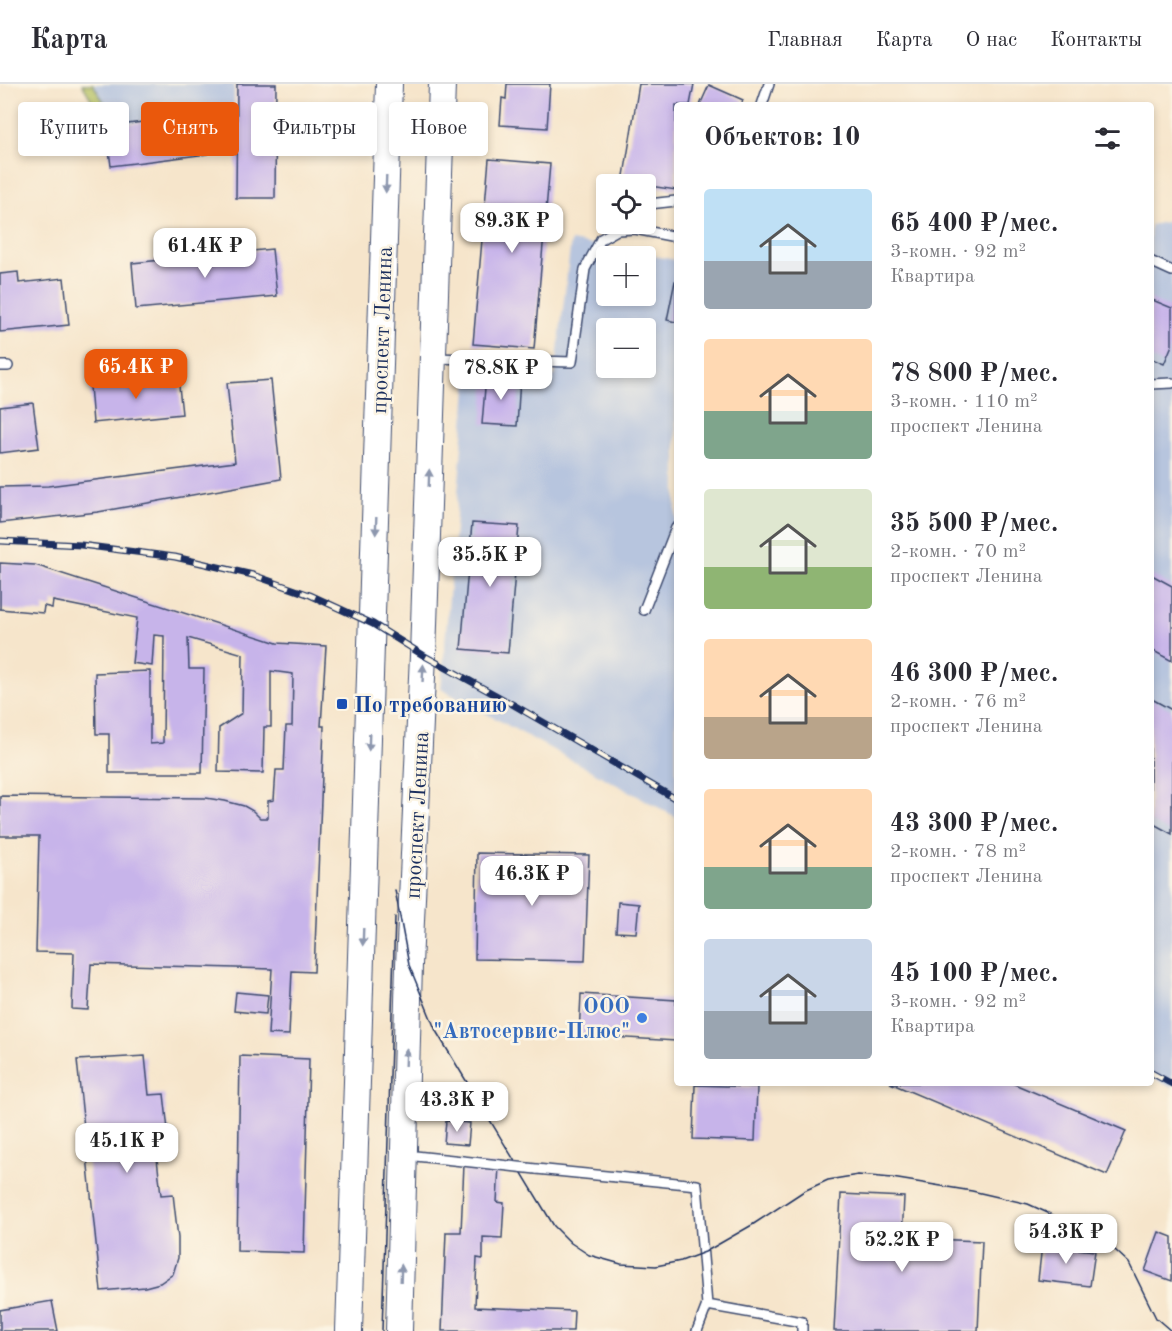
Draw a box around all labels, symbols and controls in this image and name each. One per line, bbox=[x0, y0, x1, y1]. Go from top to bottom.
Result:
text: Карта bbox=[30, 27, 108, 55]
text: Главная bbox=[767, 30, 843, 51]
text: Карта bbox=[876, 30, 933, 51]
text: О нас bbox=[966, 30, 1017, 51]
text: Контакты bbox=[1050, 30, 1142, 51]
chip: Купить bbox=[18, 102, 129, 156]
chip: Снять bbox=[141, 102, 239, 156]
chip: Фильтры bbox=[251, 102, 377, 156]
chip: Новое bbox=[389, 102, 488, 156]
icon: filters bbox=[1091, 122, 1124, 155]
text: Объектов: 10 bbox=[704, 125, 860, 151]
map controls bbox=[596, 174, 656, 378]
button: locate bbox=[596, 174, 656, 234]
one-way arrow bbox=[381, 175, 391, 194]
pin: 89.3K ₽ bbox=[457, 203, 567, 254]
text: 65 400 ₽/мес. bbox=[890, 211, 1058, 237]
text: 89.3K ₽ bbox=[474, 212, 550, 232]
icon: home bbox=[752, 213, 824, 285]
pin: 61.4K ₽ bbox=[150, 228, 260, 279]
text: 61.4K ₽ bbox=[167, 237, 243, 257]
text: 3-комн. · 92 m² bbox=[890, 242, 1026, 262]
street label: проспект Ленина bbox=[369, 246, 397, 414]
button: + bbox=[596, 246, 656, 306]
text: Квартира bbox=[890, 267, 975, 287]
button: − bbox=[596, 318, 656, 378]
pin: 65.4K ₽ bbox=[81, 349, 191, 400]
pin: 78.8K ₽ bbox=[446, 350, 556, 401]
text: 65.4K ₽ bbox=[98, 358, 174, 378]
text: 78.8K ₽ bbox=[463, 359, 539, 379]
text: 78 800 ₽/мес. bbox=[890, 361, 1058, 387]
icon: home bbox=[752, 363, 824, 435]
text: 3-комн. · 110 m² bbox=[890, 392, 1038, 412]
text: проспект Ленина bbox=[890, 417, 1043, 437]
one-way arrow bbox=[424, 469, 433, 488]
text: 35 500 ₽/мес. bbox=[890, 511, 1058, 537]
icon: home bbox=[752, 513, 824, 585]
one-way arrow bbox=[371, 517, 380, 536]
pin: 35.5K ₽ bbox=[435, 537, 545, 588]
text: 2-комн. · 70 m² bbox=[890, 542, 1026, 562]
text: 35.5K ₽ bbox=[452, 546, 528, 566]
text: проспект Ленина bbox=[890, 567, 1043, 587]
text: 46 300 ₽/мес. bbox=[890, 661, 1058, 687]
one-way arrow bbox=[418, 663, 427, 682]
icon: home bbox=[752, 663, 824, 735]
text: 2-комн. · 76 m² bbox=[890, 692, 1026, 712]
place label: По требованию bbox=[354, 695, 507, 717]
marker: По требованию bbox=[335, 697, 349, 711]
text: проспект Ленина bbox=[890, 717, 1043, 737]
street label: проспект Ленина bbox=[403, 731, 433, 899]
one-way arrow bbox=[364, 733, 374, 752]
text: 43 300 ₽/мес. bbox=[890, 811, 1058, 837]
icon: home bbox=[752, 813, 824, 885]
text: 2-комн. · 78 m² bbox=[890, 842, 1026, 862]
pin: 46.3K ₽ bbox=[477, 856, 587, 907]
text: 46.3K ₽ bbox=[494, 865, 570, 885]
text: проспект Ленина bbox=[890, 867, 1043, 887]
one-way arrow bbox=[358, 928, 367, 947]
text: 45 100 ₽/мес. bbox=[890, 961, 1058, 987]
icon: home bbox=[752, 963, 824, 1035]
text: 3-комн. · 92 m² bbox=[890, 992, 1026, 1012]
place label: ООО "Автосервис-Плюс" bbox=[433, 996, 630, 1043]
marker: ООО "Автосервис-Плюс" bbox=[635, 1011, 649, 1025]
text: Квартира bbox=[890, 1017, 975, 1037]
one-way arrow bbox=[402, 1047, 411, 1066]
pin: 43.3K ₽ bbox=[402, 1082, 512, 1133]
text: 43.3K ₽ bbox=[419, 1091, 495, 1111]
pin: 45.1K ₽ bbox=[72, 1123, 182, 1174]
text: 45.1K ₽ bbox=[89, 1132, 165, 1152]
pin: 54.3K ₽ bbox=[1011, 1214, 1121, 1265]
pin: 52.2K ₽ bbox=[847, 1222, 957, 1273]
text: 54.3K ₽ bbox=[1028, 1223, 1104, 1243]
text: 52.2K ₽ bbox=[864, 1231, 940, 1251]
one-way arrow bbox=[396, 1263, 405, 1282]

